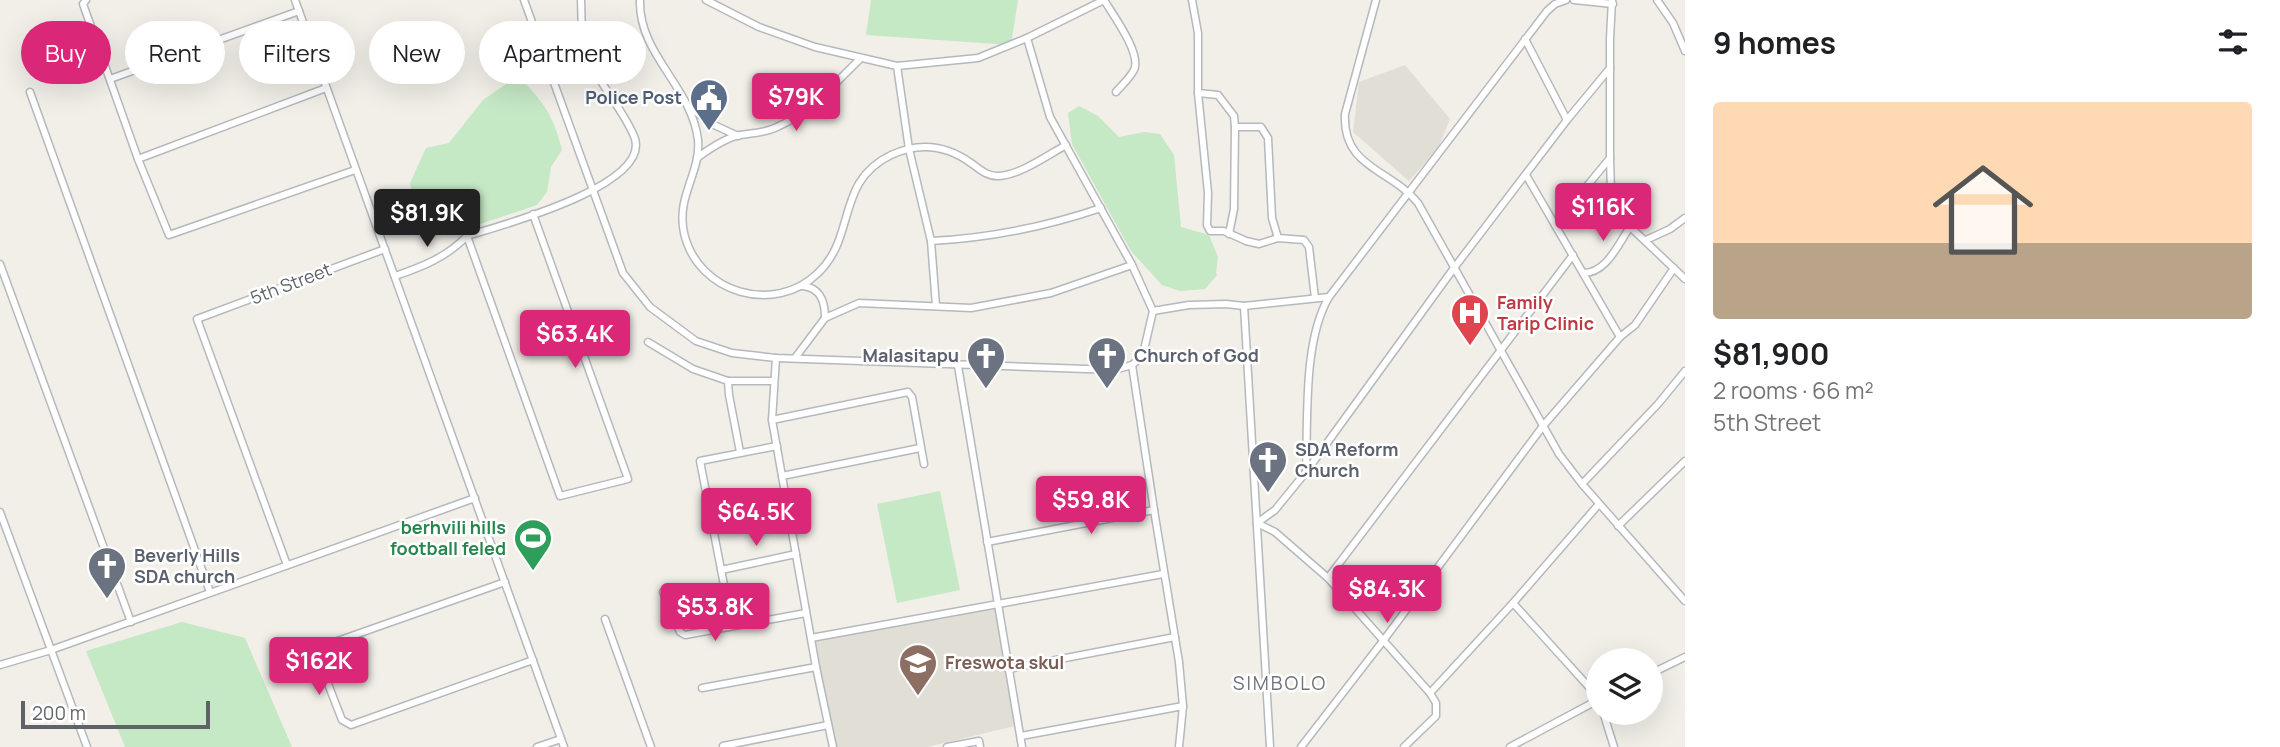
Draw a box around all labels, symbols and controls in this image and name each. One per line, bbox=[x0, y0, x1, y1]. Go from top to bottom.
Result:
chip: Buy bbox=[21, 21, 111, 84]
chip: Rent bbox=[125, 21, 225, 84]
chip: Filters bbox=[239, 21, 355, 84]
chip: New bbox=[369, 21, 465, 84]
chip: Apartment bbox=[479, 21, 646, 84]
text: 9 homes bbox=[1713, 22, 1836, 63]
icon: filters bbox=[2214, 23, 2252, 61]
pin: $79K bbox=[755, 74, 837, 133]
public building icon: Police Post bbox=[688, 77, 730, 132]
text: $79K bbox=[768, 80, 824, 112]
place label: Police Post bbox=[585, 85, 682, 109]
icon: home bbox=[1920, 147, 2046, 273]
pin: $116K bbox=[1554, 184, 1652, 243]
pin: $81.9K bbox=[370, 190, 484, 249]
text: $116K bbox=[1571, 190, 1635, 222]
text: $81.9K bbox=[390, 196, 464, 228]
street label: 5th Street bbox=[247, 257, 335, 309]
place label: Family Tarip Clinic bbox=[1497, 290, 1594, 335]
hospital icon: Family Tarip Clinic bbox=[1449, 292, 1491, 347]
pin: $63.4K bbox=[518, 310, 632, 370]
text: $63.4K bbox=[536, 317, 614, 349]
text: $81,900 bbox=[1713, 333, 1829, 374]
church icon: Malasitapu bbox=[965, 335, 1007, 390]
church icon: Church of God bbox=[1086, 335, 1128, 390]
place label: Malasitapu bbox=[863, 343, 959, 367]
place label: Church of God bbox=[1134, 343, 1259, 367]
text: 2 rooms · 66 m² bbox=[1713, 374, 1874, 406]
text: 5th Street bbox=[1713, 406, 1821, 438]
place label: SDA Reform Church bbox=[1295, 437, 1398, 482]
church icon: SDA Reform Church bbox=[1247, 439, 1289, 494]
pin: $59.8K bbox=[1034, 476, 1148, 536]
text: $59.8K bbox=[1052, 483, 1130, 515]
pin: $64.5K bbox=[699, 489, 813, 548]
text: $64.5K bbox=[717, 495, 795, 527]
place label: berhvili hills football feled bbox=[390, 515, 506, 560]
sports icon: berhvili hills football feled bbox=[512, 517, 554, 572]
place label: Beverly Hills SDA church bbox=[134, 543, 240, 588]
church icon: Beverly Hills SDA church bbox=[86, 545, 128, 600]
pin: $84.3K bbox=[1330, 566, 1444, 625]
text: $84.3K bbox=[1348, 572, 1426, 604]
pin: $53.8K bbox=[658, 584, 772, 643]
text: $53.8K bbox=[676, 590, 754, 622]
pin: $162K bbox=[270, 638, 368, 697]
school or university icon: Freswota skul bbox=[897, 642, 939, 697]
text: $162K bbox=[285, 644, 353, 676]
map controls bbox=[1586, 648, 1663, 725]
button: layers bbox=[1586, 648, 1663, 725]
place label: Freswota skul bbox=[945, 650, 1064, 674]
district label: SIMBOLO bbox=[1233, 670, 1327, 696]
scale bar bbox=[21, 698, 210, 730]
text: 200 m bbox=[32, 700, 86, 726]

